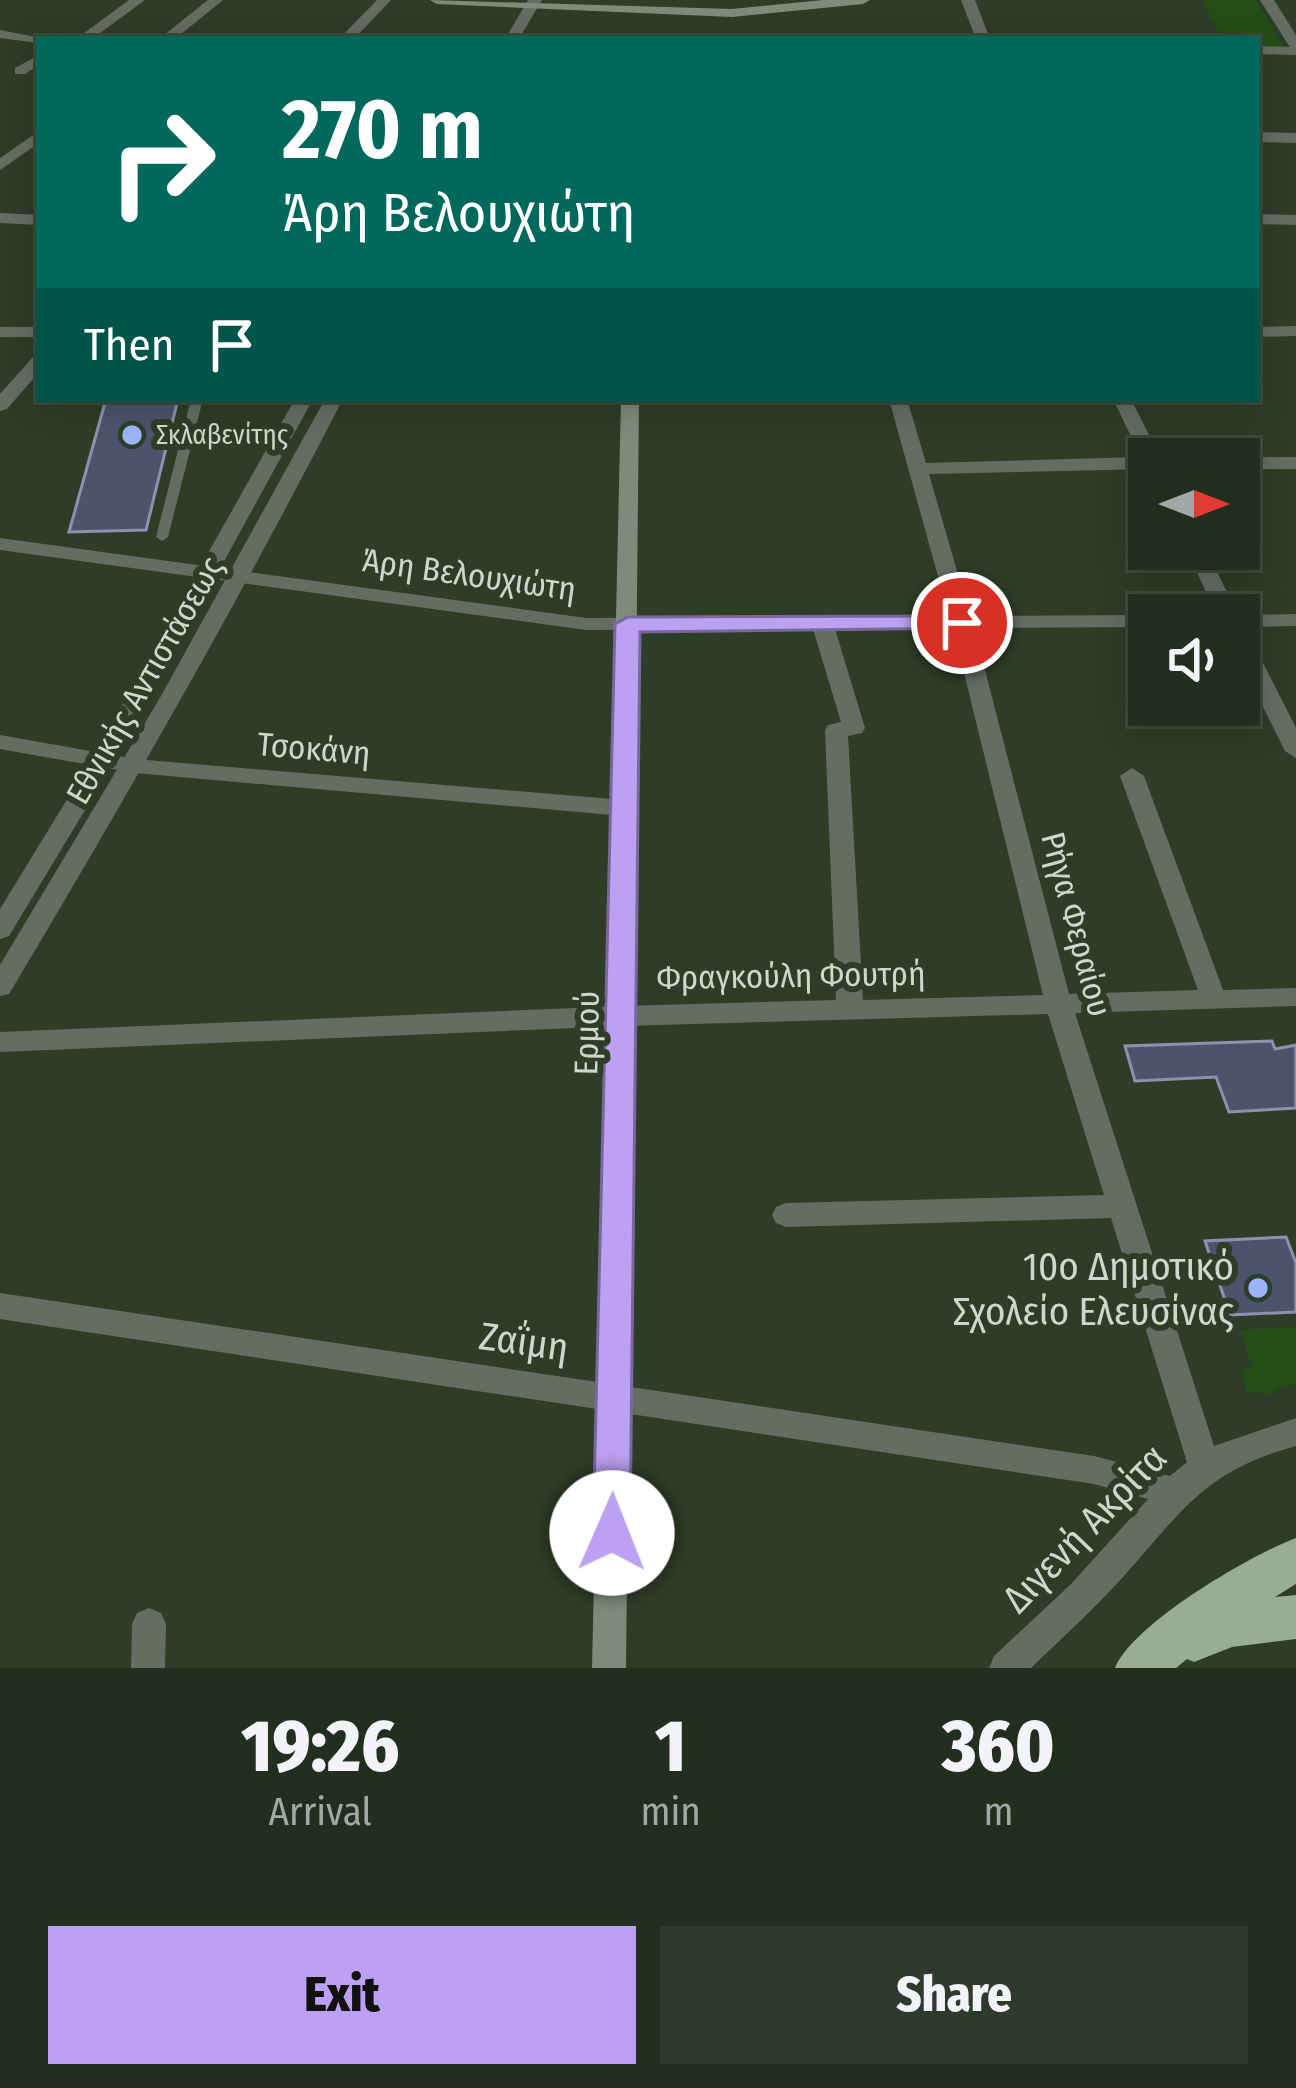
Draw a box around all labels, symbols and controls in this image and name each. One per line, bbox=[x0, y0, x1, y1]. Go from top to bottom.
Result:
text: 270 m bbox=[282, 79, 483, 180]
icon: right bbox=[84, 84, 240, 240]
text: Άρη Βελουχιώτη bbox=[282, 181, 635, 245]
icon: arrive bbox=[199, 312, 265, 378]
text: Then bbox=[84, 318, 175, 372]
place label: Σκλαβενίτης bbox=[156, 419, 289, 451]
marker: Σκλαβενίτης bbox=[119, 422, 145, 448]
north arrow bbox=[1128, 438, 1260, 570]
map controls bbox=[1128, 438, 1260, 726]
street label: Άρη Βελουχιώτη bbox=[359, 540, 579, 610]
street label: Εθνικής Αντιστάσεως bbox=[58, 550, 232, 811]
pin bbox=[911, 572, 1013, 674]
icon: arrive bbox=[929, 590, 995, 656]
button: sound bbox=[1128, 594, 1260, 726]
street label: Τσοκάνη bbox=[256, 724, 372, 774]
street label: Ρήγα Φεραίου bbox=[1032, 828, 1120, 1021]
street label: Φραγκούλη Φουτρή bbox=[656, 954, 926, 998]
street label: Ερμού bbox=[566, 990, 608, 1076]
place label: 10ο Δημοτικό Σχολείο Ελευσίνας bbox=[953, 1244, 1234, 1335]
marker: 10ο Δημοτικό Σχολείο Ελευσίνας bbox=[1245, 1275, 1271, 1301]
street label: Ζαΐμη bbox=[476, 1313, 571, 1371]
street label: Διγενή Ακρίτα bbox=[993, 1435, 1176, 1622]
position arrow bbox=[549, 1470, 675, 1596]
text: 19:26 bbox=[241, 1704, 399, 1790]
text: 1 bbox=[655, 1704, 686, 1790]
text: 360 bbox=[942, 1704, 1055, 1790]
text: Arrival bbox=[269, 1789, 372, 1835]
text: min bbox=[640, 1789, 701, 1835]
text: m bbox=[983, 1789, 1013, 1835]
button: Exit bbox=[48, 1926, 636, 2064]
button: Share bbox=[660, 1926, 1248, 2064]

